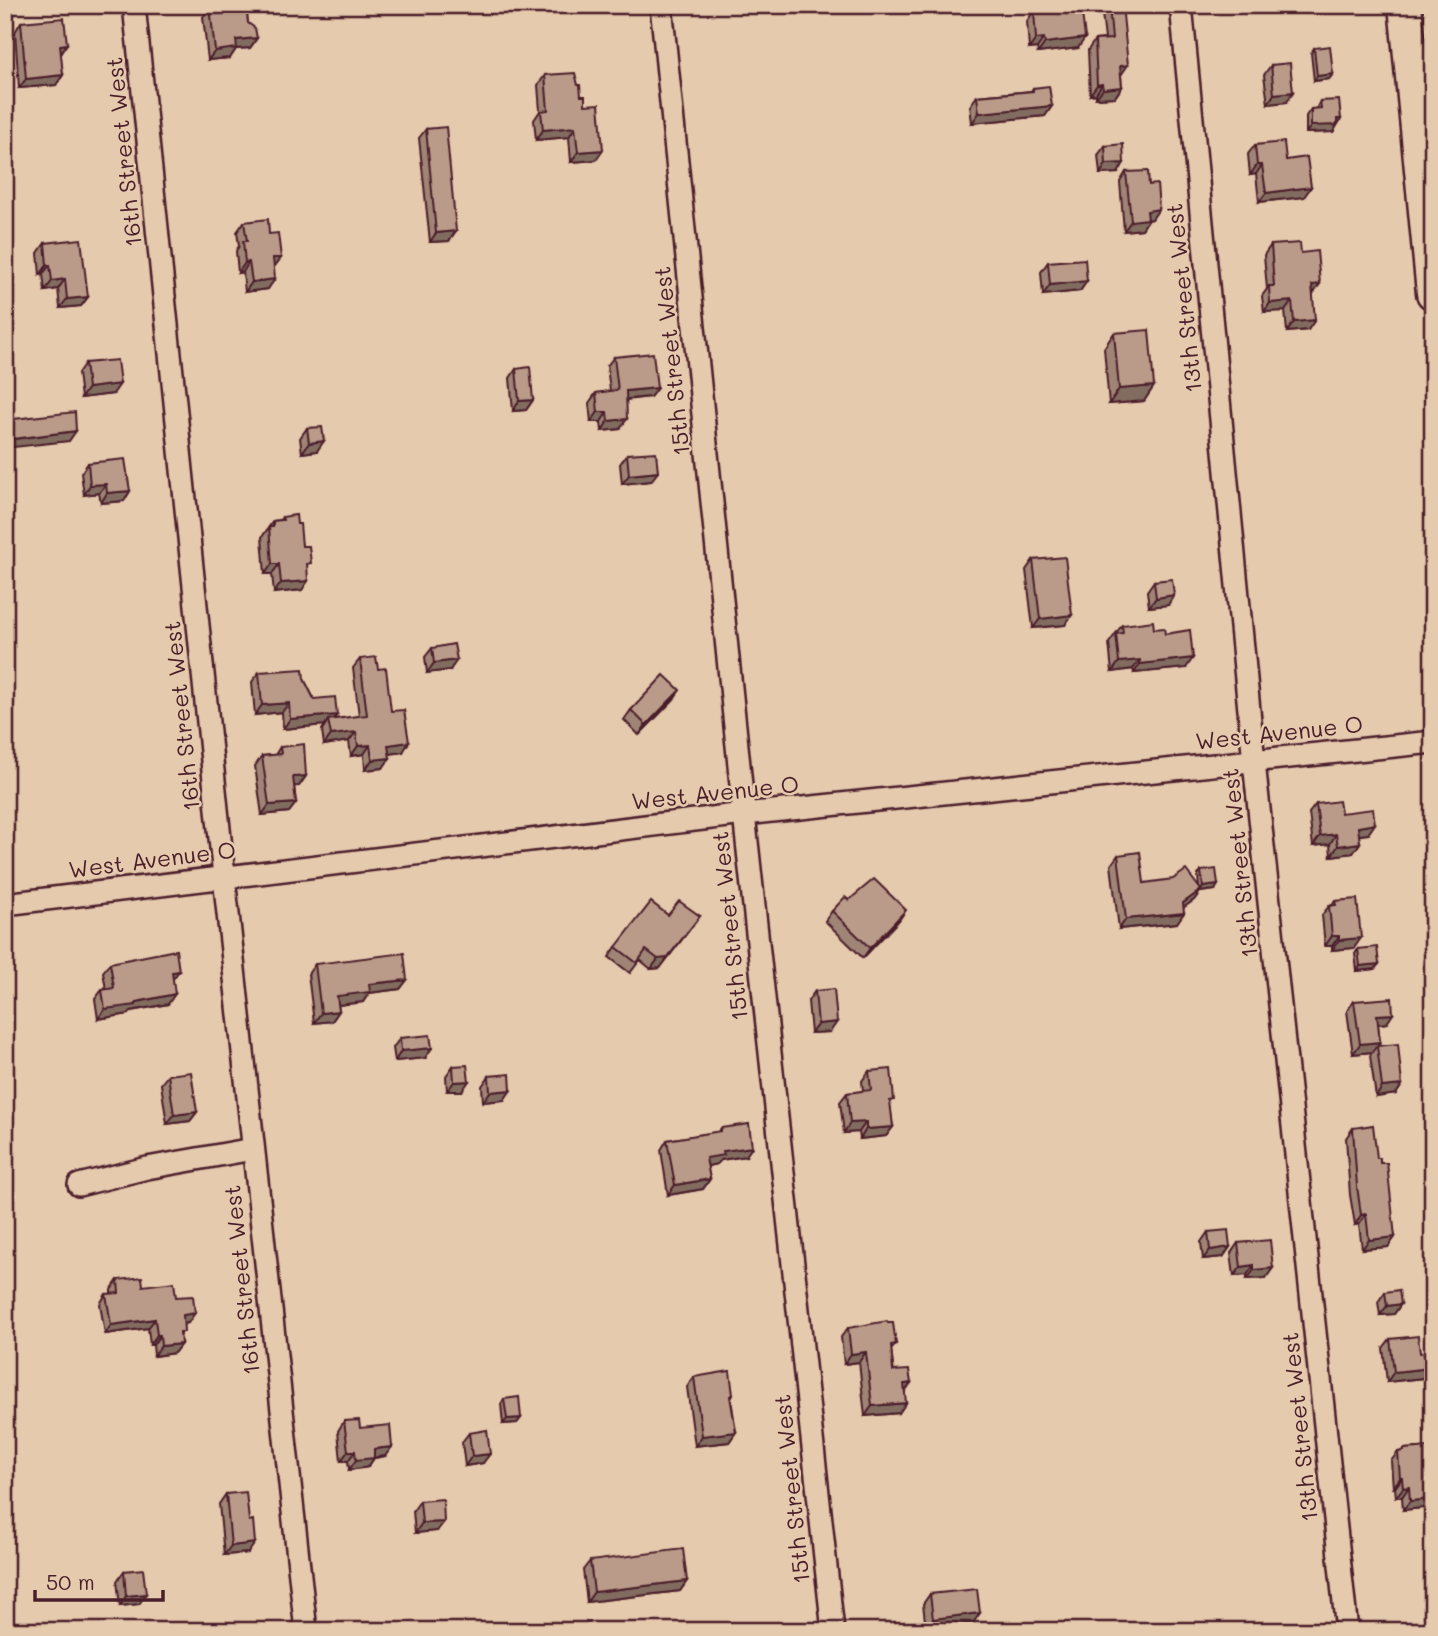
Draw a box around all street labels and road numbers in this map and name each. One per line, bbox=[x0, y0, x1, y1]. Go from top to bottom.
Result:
street label: 16th Street West bbox=[98, 55, 148, 249]
street label: 13th Street West bbox=[1158, 202, 1208, 394]
street label: 15th Street West bbox=[646, 265, 696, 457]
street label: 16th Street West bbox=[156, 619, 206, 813]
street label: West Avenue O bbox=[1194, 708, 1364, 756]
street label: 13th Street West bbox=[1214, 767, 1264, 959]
street label: West Avenue O bbox=[630, 768, 800, 816]
street label: 15th Street West bbox=[704, 830, 754, 1022]
street label: West Avenue O bbox=[67, 834, 237, 884]
street label: 16th Street West bbox=[216, 1183, 266, 1377]
street label: 13th Street West bbox=[1274, 1331, 1324, 1523]
street label: 15th Street West bbox=[766, 1393, 816, 1585]

